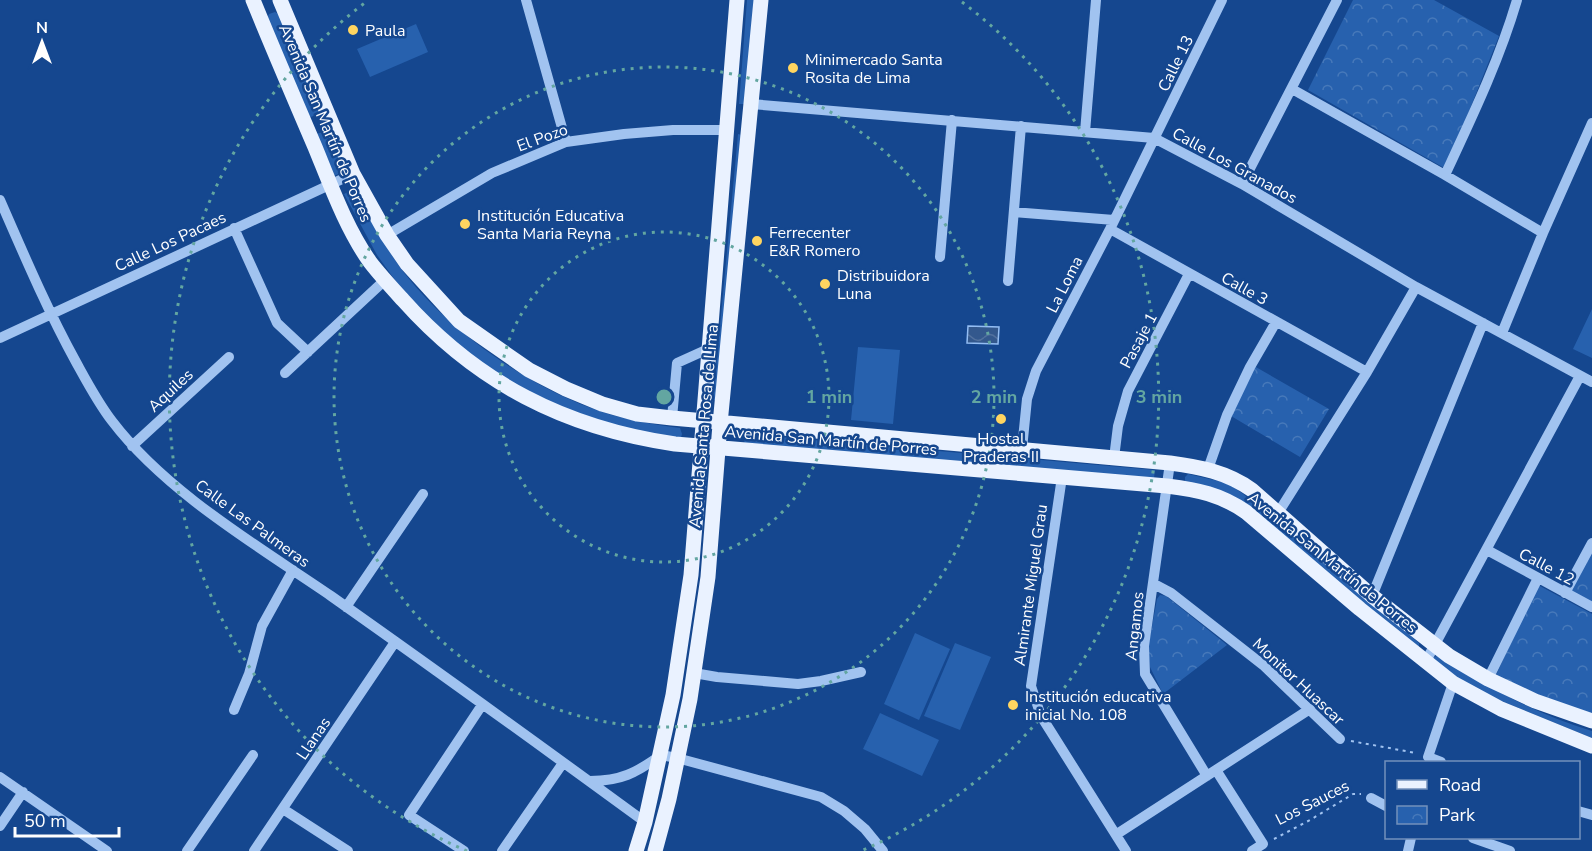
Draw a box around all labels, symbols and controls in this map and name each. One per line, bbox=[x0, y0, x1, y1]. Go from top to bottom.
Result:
north arrow bbox=[12, 12, 72, 72]
text: N bbox=[36, 17, 48, 39]
place label: Paula bbox=[365, 20, 405, 42]
street label: Avenida San Martín de Porres bbox=[273, 21, 377, 226]
marker: Paula bbox=[346, 23, 360, 37]
street label: Calle 13 bbox=[1153, 32, 1199, 95]
place label: Minimercado Santa Rosita de Lima bbox=[805, 49, 943, 89]
marker: Minimercado Santa Rosita de Lima bbox=[786, 61, 800, 75]
street label: El Pozo bbox=[514, 119, 571, 157]
street label: Calle Los Granados bbox=[1168, 122, 1301, 209]
place label: Institución Educativa Santa Maria Reyna bbox=[477, 205, 624, 245]
street label: Calle Los Pacaes bbox=[111, 206, 230, 277]
marker: Institución Educativa Santa Maria Reyna bbox=[458, 217, 472, 231]
place label: Ferrecenter E&R Romero bbox=[769, 222, 860, 262]
marker: Ferrecenter E&R Romero bbox=[750, 234, 764, 248]
street label: La Loma bbox=[1041, 252, 1089, 317]
place label: Distribuidora Luna bbox=[837, 265, 930, 305]
street label: Calle 3 bbox=[1217, 267, 1272, 311]
marker: Distribuidora Luna bbox=[818, 277, 832, 291]
street label: Pasaje 1 bbox=[1115, 309, 1163, 372]
street label: Avenida Santa Rosa de Lima bbox=[684, 323, 724, 529]
street label: Aquiles bbox=[143, 364, 198, 417]
text: 1 min bbox=[806, 385, 852, 409]
text: 2 min bbox=[971, 385, 1017, 409]
text: 3 min bbox=[1136, 385, 1182, 409]
centre of rings bbox=[654, 387, 674, 407]
marker: Hostal Praderas II bbox=[994, 412, 1008, 426]
street label: Avenida San Martín de Porres bbox=[724, 421, 938, 461]
place label: Hostal Praderas II bbox=[963, 428, 1039, 468]
street label: Calle Las Palmeras bbox=[191, 475, 314, 573]
street label: Avenida San Martín de Porres bbox=[1243, 487, 1422, 638]
street label: Almirante Miguel Grau bbox=[1009, 503, 1053, 667]
street label: Calle 12 bbox=[1515, 543, 1578, 591]
street label: Angamos bbox=[1120, 591, 1150, 662]
street label: Monitor Huascar bbox=[1247, 633, 1349, 730]
place label: Institución educativa inicial No. 108 bbox=[1025, 686, 1171, 726]
marker: Institución educativa inicial No. 108 bbox=[1006, 698, 1020, 712]
street label: Llanas bbox=[292, 713, 336, 764]
legend bbox=[1385, 761, 1580, 839]
text: Road bbox=[1439, 773, 1481, 797]
street label: Los Sauces bbox=[1272, 775, 1353, 831]
scale bar bbox=[15, 800, 118, 838]
text: Park bbox=[1439, 803, 1476, 827]
text: 50 m bbox=[24, 809, 66, 833]

